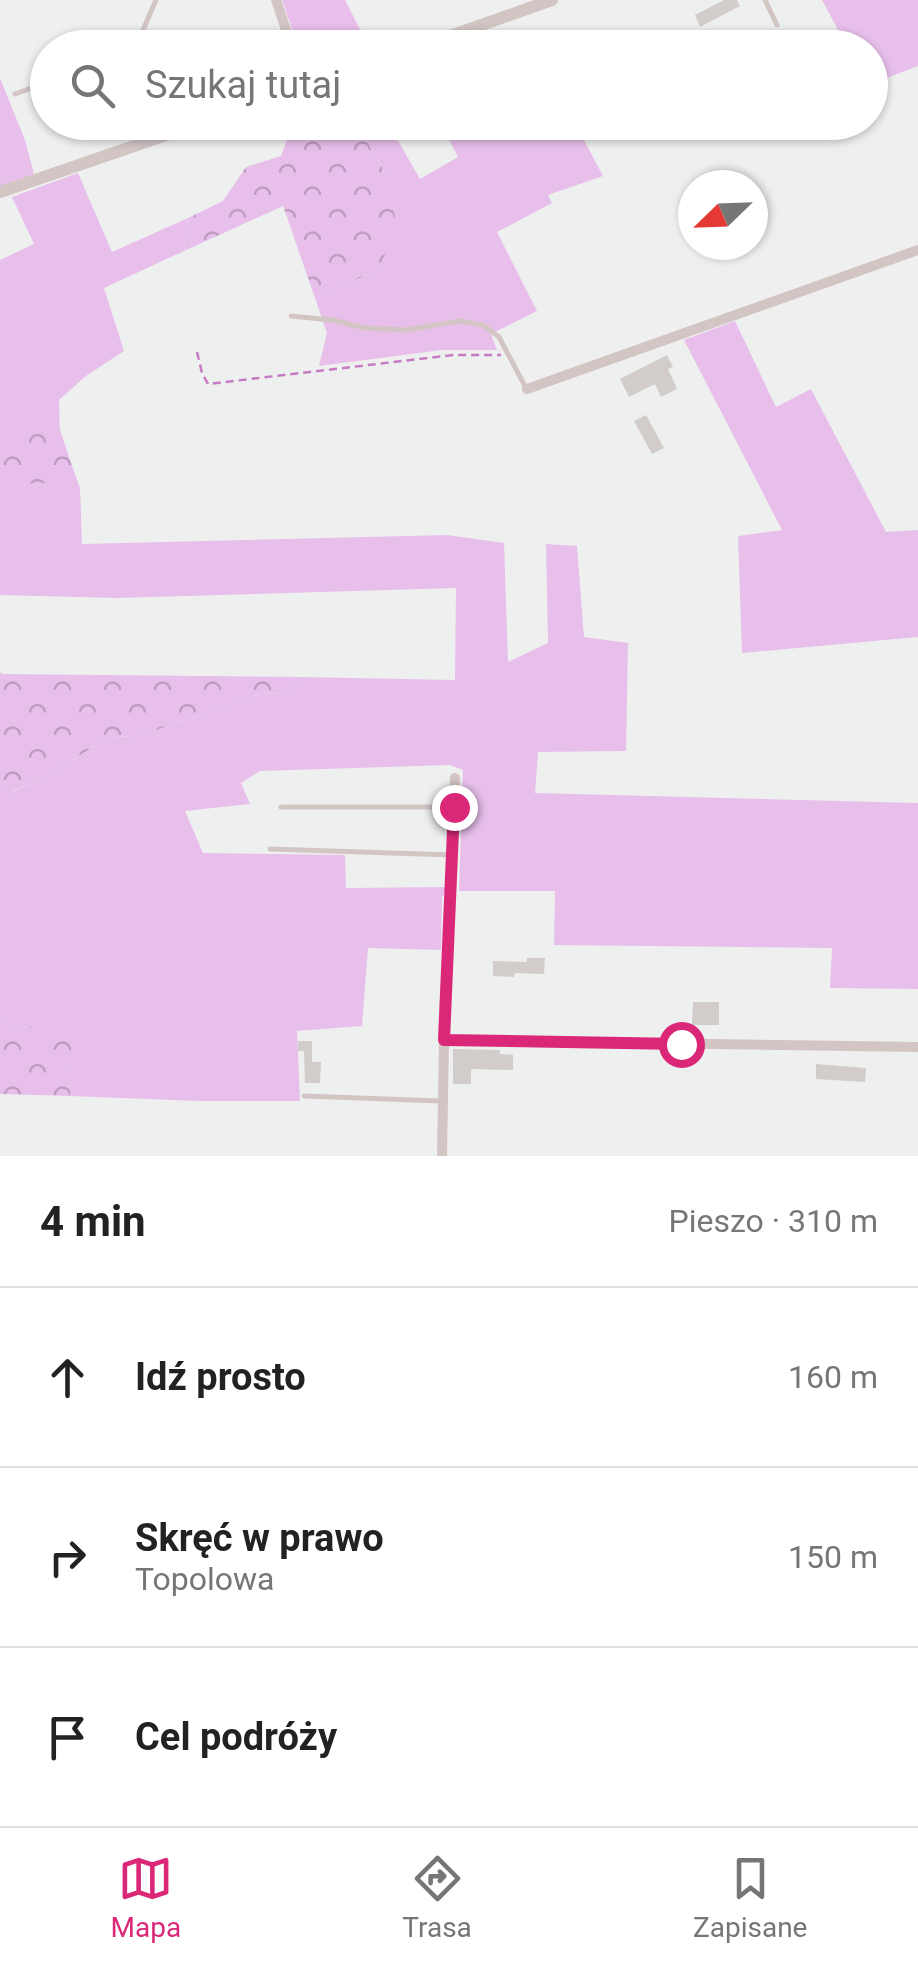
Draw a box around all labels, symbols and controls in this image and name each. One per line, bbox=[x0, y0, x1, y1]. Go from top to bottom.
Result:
search box bbox=[30, 30, 888, 140]
icon: search bbox=[65, 58, 120, 113]
text: Szukaj tutaj bbox=[145, 63, 341, 107]
north arrow bbox=[678, 170, 768, 260]
route end bbox=[432, 785, 478, 831]
route start bbox=[659, 1022, 705, 1068]
text: 4 min bbox=[40, 1197, 146, 1246]
text: Pieszo · 310 m bbox=[668, 1202, 878, 1240]
icon: ahead bbox=[40, 1350, 95, 1405]
text: Idź prosto bbox=[135, 1355, 306, 1399]
text: 160 m bbox=[788, 1358, 878, 1396]
text: Skręć w prawo bbox=[135, 1516, 384, 1560]
icon: right bbox=[40, 1530, 95, 1585]
text: 150 m bbox=[788, 1538, 878, 1576]
text: Topolowa bbox=[135, 1560, 275, 1598]
icon: arrive bbox=[40, 1710, 95, 1765]
text: Cel podróży bbox=[135, 1715, 337, 1759]
tab: Mapa bbox=[111, 1851, 181, 1944]
tab: Trasa bbox=[402, 1851, 472, 1944]
tab: Zapisane bbox=[693, 1851, 807, 1944]

